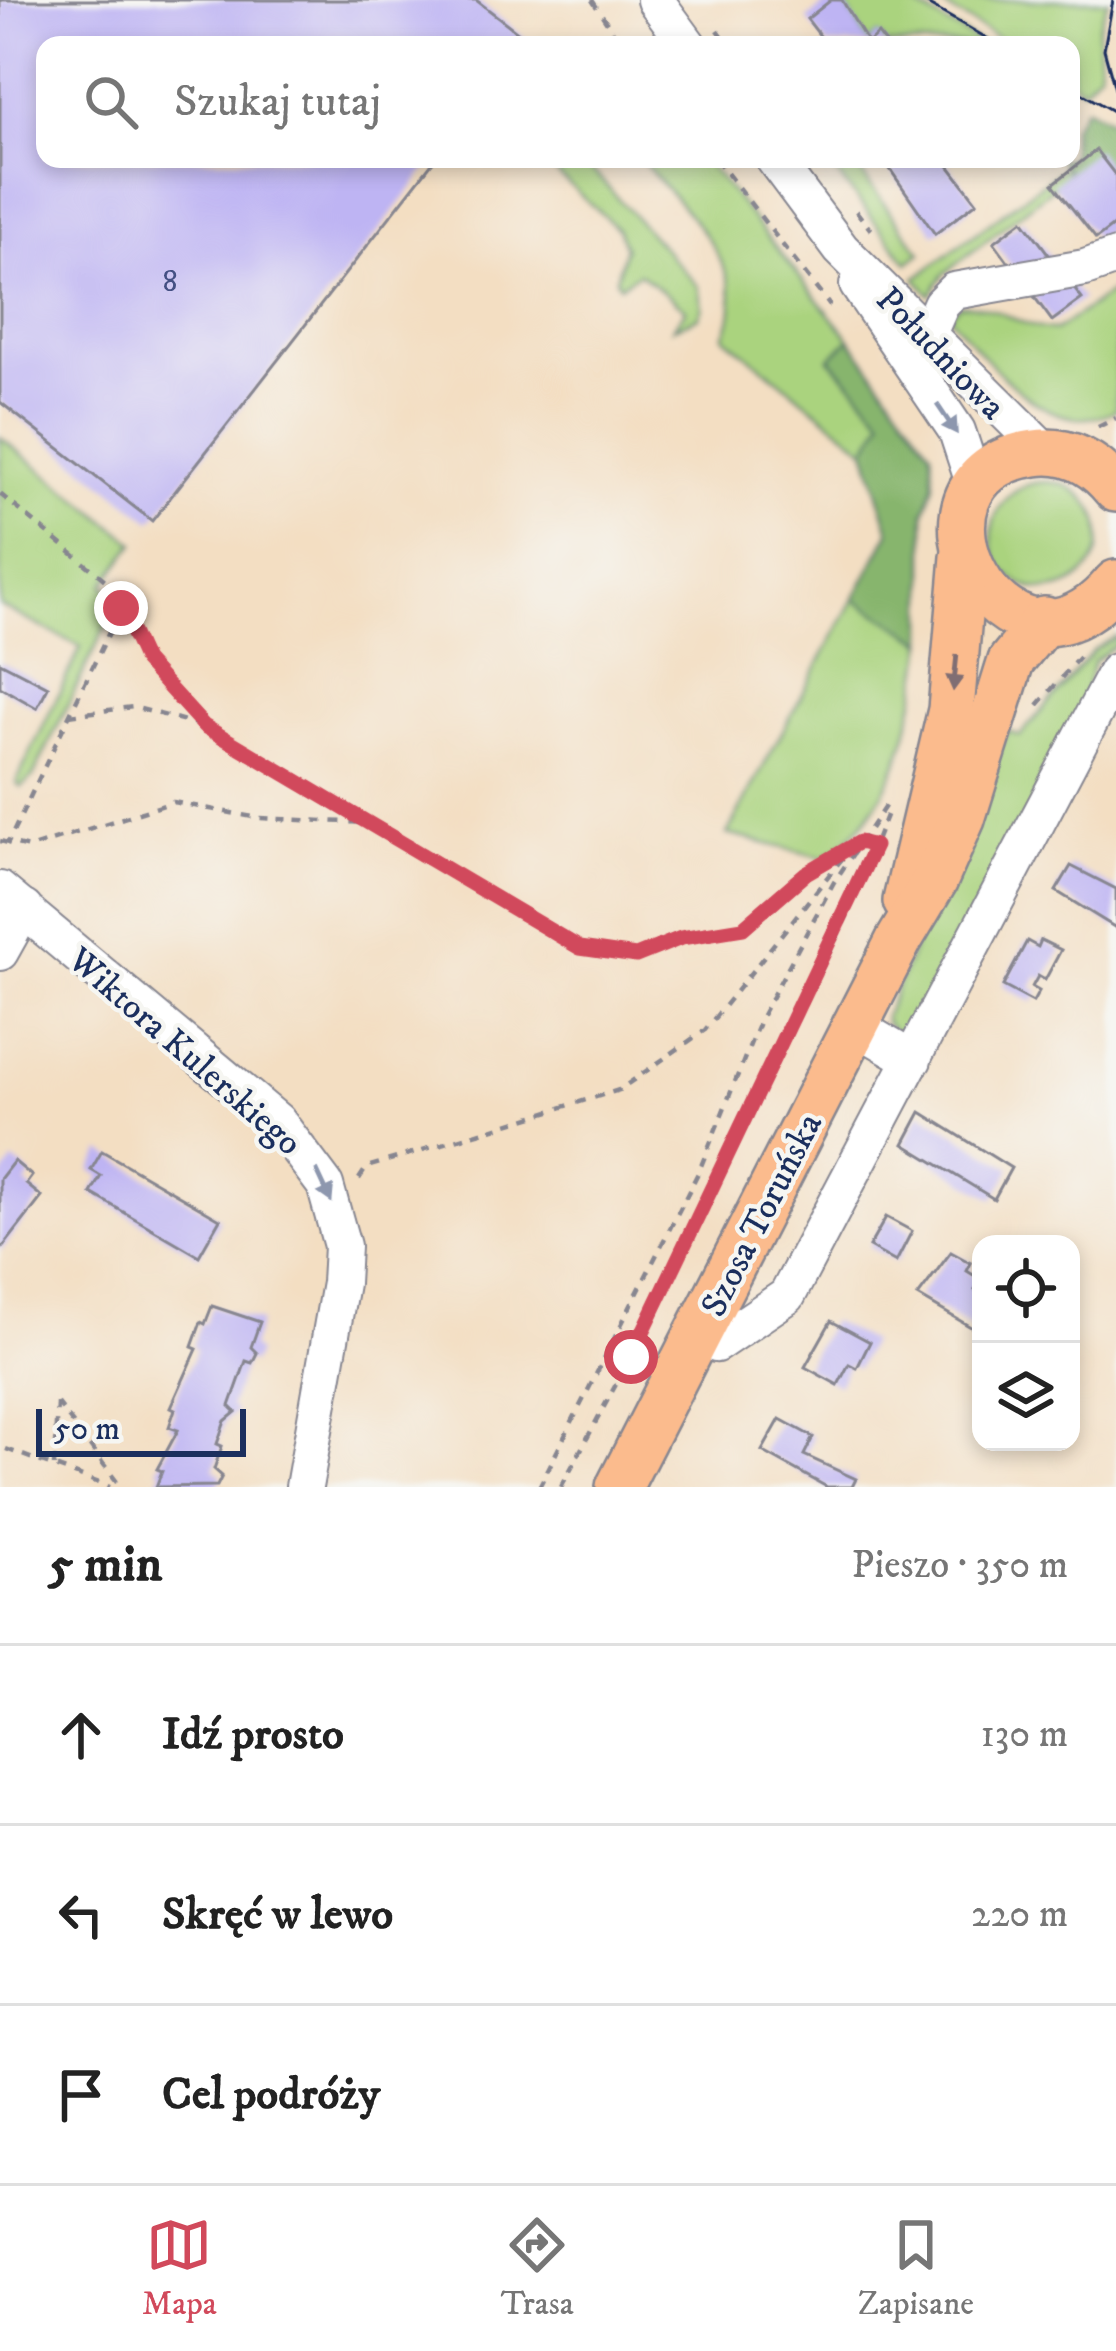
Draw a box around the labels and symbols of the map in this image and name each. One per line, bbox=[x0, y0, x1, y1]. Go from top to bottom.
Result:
house number: 8 bbox=[162, 264, 178, 301]
street label: Południowa bbox=[866, 278, 1015, 430]
one-way arrow bbox=[935, 403, 958, 435]
route end bbox=[94, 581, 148, 635]
one-way arrow bbox=[946, 655, 965, 692]
street label: Wiktora Kulerskiego bbox=[57, 937, 311, 1166]
street label: Szosa Toruńska bbox=[692, 1105, 833, 1324]
one-way arrow bbox=[314, 1169, 334, 1204]
route start bbox=[604, 1330, 658, 1384]
scale bar bbox=[36, 1403, 246, 1456]

